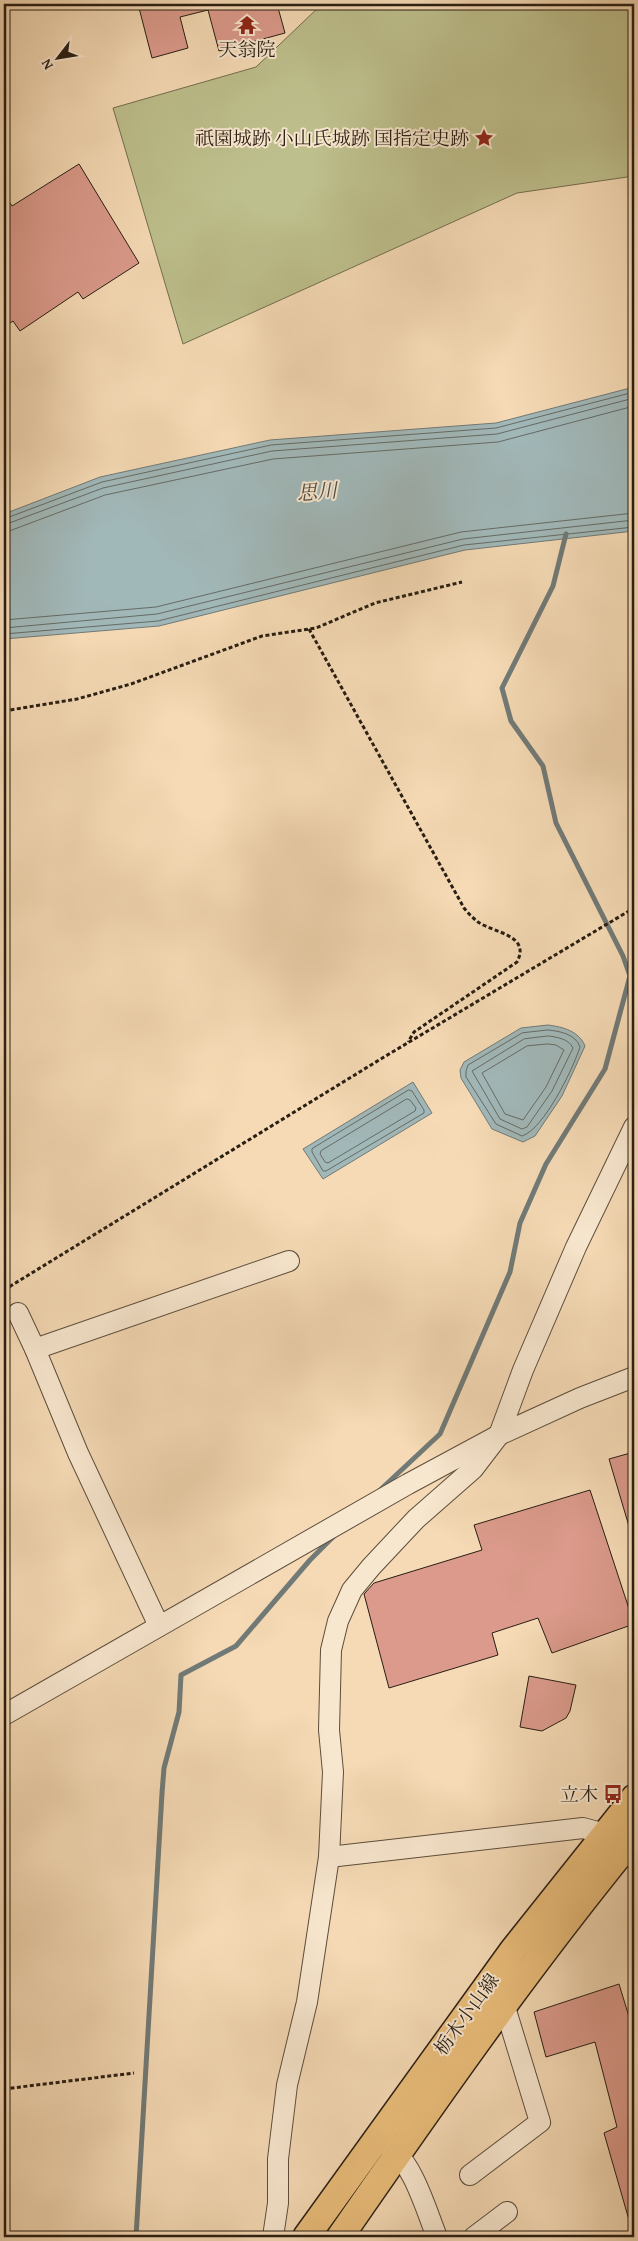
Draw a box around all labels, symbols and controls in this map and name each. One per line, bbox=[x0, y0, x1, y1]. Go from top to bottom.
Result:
temple icon: 天翁院 bbox=[236, 14, 258, 36]
north arrow bbox=[32, 32, 82, 82]
place label: 天翁院 bbox=[218, 35, 276, 63]
text: N bbox=[36, 55, 58, 74]
place label: 祇園城跡 小山氏城跡 国指定史跡 bbox=[195, 124, 469, 152]
place icon: 祇園城跡 小山氏城跡 国指定史跡 bbox=[473, 127, 495, 149]
water label: 思川 bbox=[296, 475, 340, 507]
place label: 立木 bbox=[560, 1780, 598, 1808]
bus stop icon: 立木 bbox=[602, 1783, 624, 1805]
street label: 栃木小山線 bbox=[427, 1967, 505, 2061]

